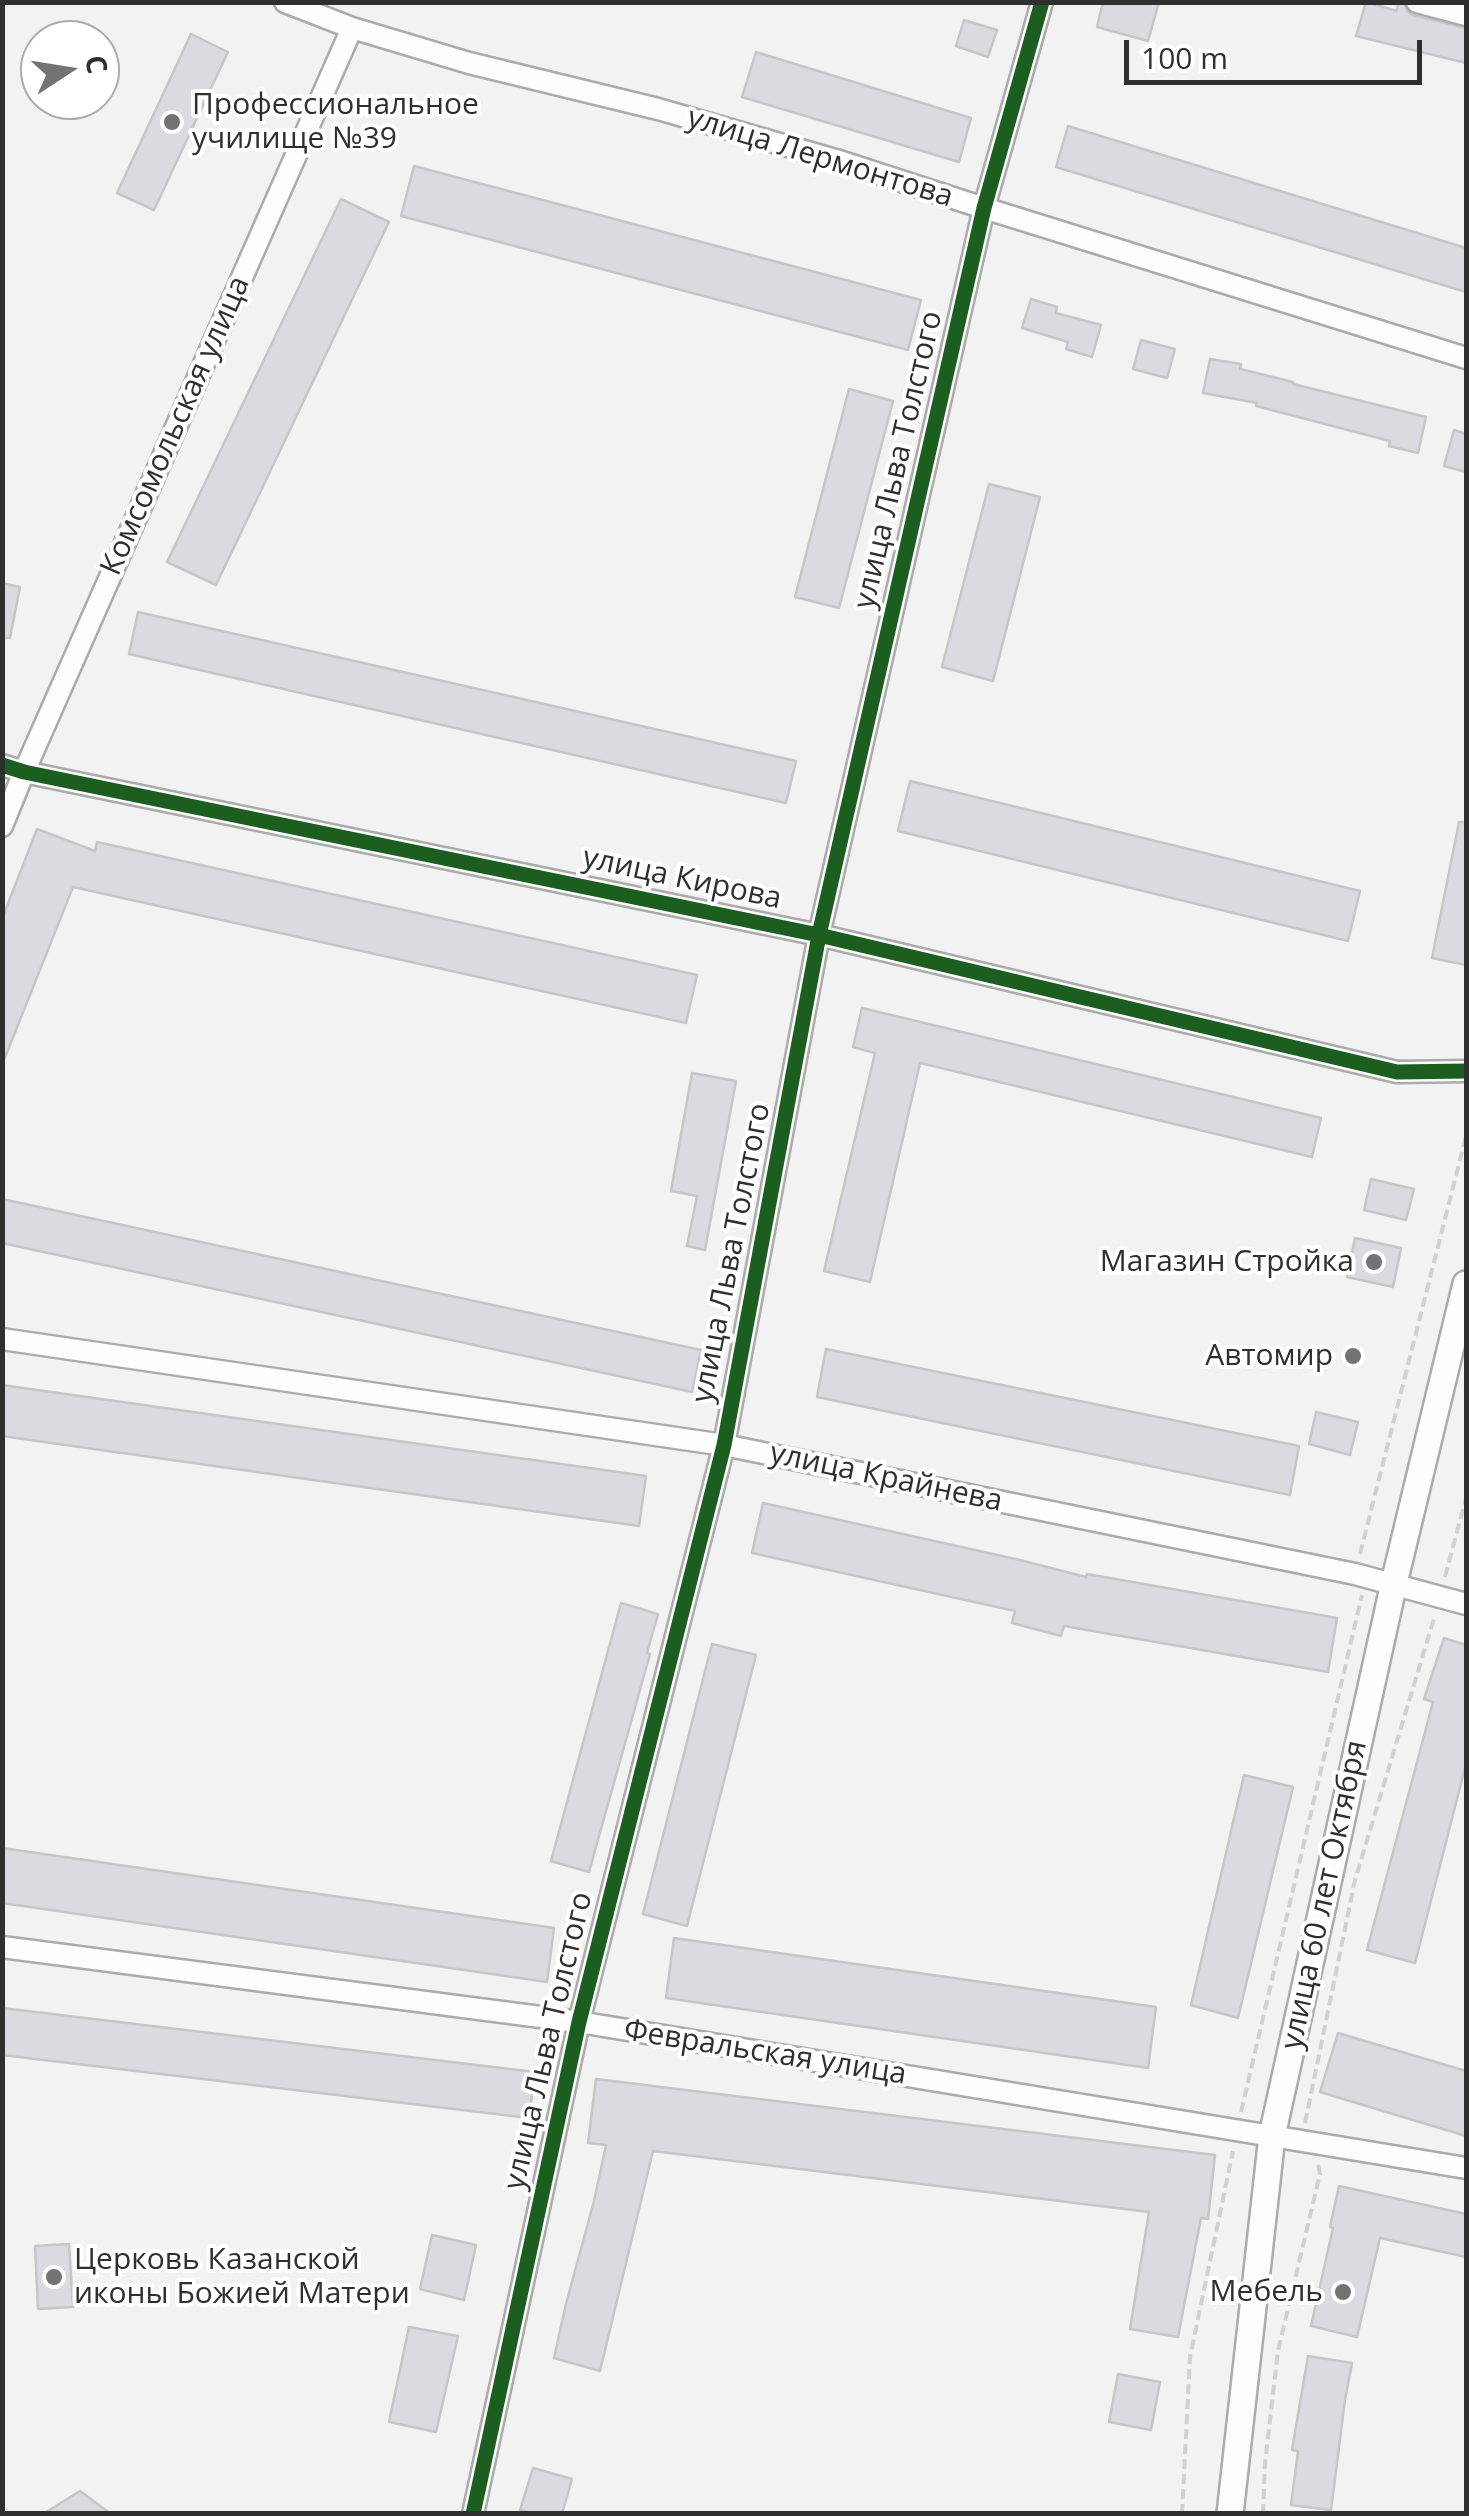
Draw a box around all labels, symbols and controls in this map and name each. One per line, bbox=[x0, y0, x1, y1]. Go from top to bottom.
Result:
north arrow bbox=[20, 20, 120, 120]
scale bar bbox=[1129, 20, 1426, 82]
text: 100 m bbox=[1141, 37, 1228, 78]
text: С bbox=[77, 52, 118, 77]
place label: Профессиональное училище №39 bbox=[192, 87, 479, 158]
street label: улица Лермонтова bbox=[683, 100, 957, 216]
marker: Профессиональное училище №39 bbox=[161, 111, 183, 133]
street label: Комсомольская улица bbox=[94, 271, 258, 581]
street label: улица Льва Толстого bbox=[847, 308, 951, 612]
street label: улица Кирова bbox=[579, 840, 785, 918]
street label: улица Льва Толстого bbox=[685, 1100, 779, 1406]
place label: Магазин Стройка bbox=[1100, 1244, 1354, 1280]
marker: Магазин Стройка bbox=[1363, 1251, 1385, 1273]
place label: Автомир bbox=[1205, 1338, 1333, 1374]
marker: Автомир bbox=[1342, 1345, 1364, 1367]
street label: улица Крайнева bbox=[767, 1436, 1005, 1520]
street label: улица 60 лет Октября bbox=[1275, 1737, 1375, 2053]
street label: улица Льва Толстого bbox=[497, 1889, 601, 2193]
street label: Февральская улица bbox=[621, 2013, 909, 2093]
place label: Церковь Казанской иконы Божией Матери bbox=[74, 2242, 410, 2312]
marker: Церковь Казанской иконы Божией Матери bbox=[43, 2266, 65, 2288]
place label: Мебель bbox=[1210, 2274, 1323, 2310]
marker: Мебель bbox=[1332, 2281, 1354, 2303]

